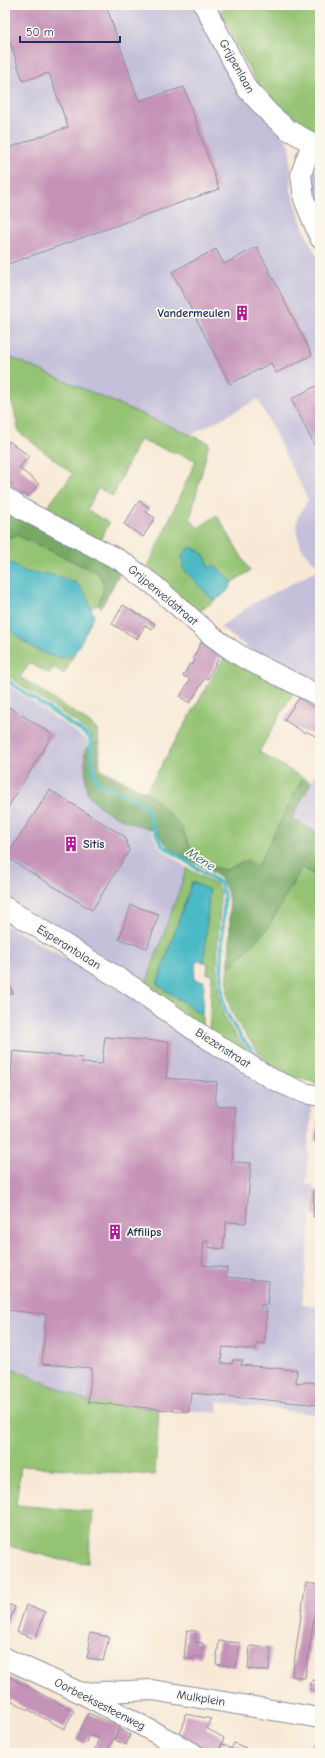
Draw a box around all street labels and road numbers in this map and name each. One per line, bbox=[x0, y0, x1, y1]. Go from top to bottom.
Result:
street label: Grijpenlaan bbox=[216, 37, 258, 95]
street label: Grijpenveldstraat bbox=[125, 562, 201, 629]
street label: Esperantolaan bbox=[34, 922, 104, 972]
street label: Biezenstraat bbox=[193, 1025, 254, 1071]
street label: Oorbeeksesteenweg bbox=[52, 1675, 148, 1733]
street label: Mulkplein bbox=[176, 1687, 226, 1709]

